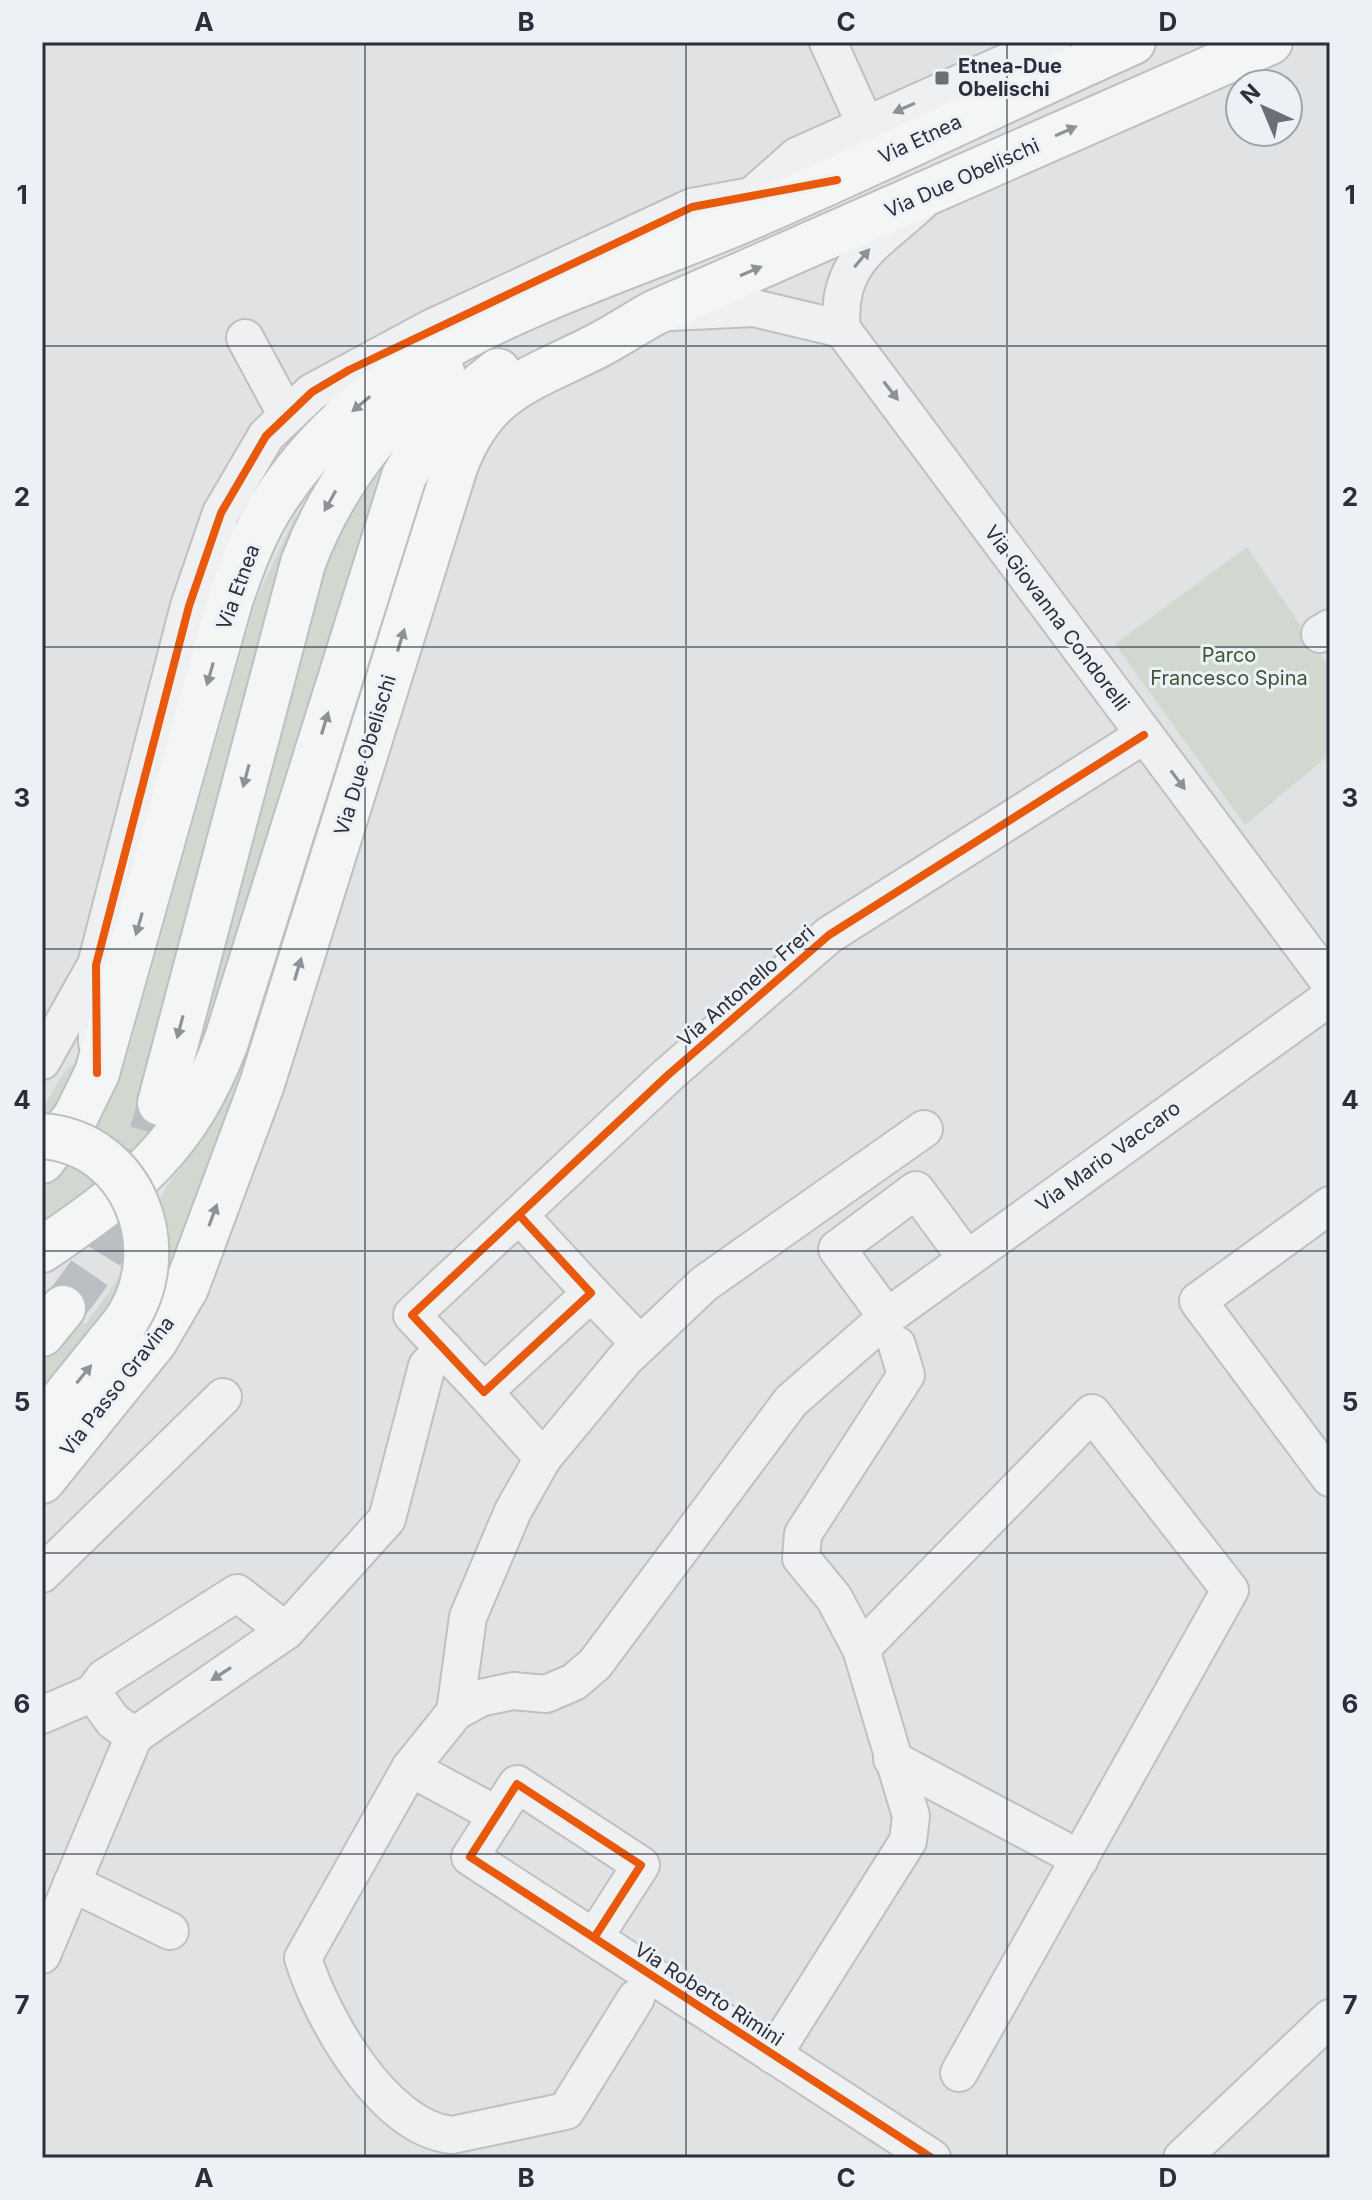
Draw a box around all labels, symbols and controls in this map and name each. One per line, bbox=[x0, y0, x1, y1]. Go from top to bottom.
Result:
text: A bbox=[194, 6, 214, 37]
text: B bbox=[517, 6, 535, 37]
text: C bbox=[836, 6, 856, 37]
text: D bbox=[1159, 6, 1177, 37]
place label: Etnea-Due Obelischi bbox=[958, 54, 1062, 101]
north arrow bbox=[1224, 68, 1304, 148]
marker: Etnea-Due Obelischi bbox=[933, 69, 951, 87]
text: N bbox=[1235, 78, 1265, 109]
one-way arrow bbox=[893, 102, 916, 115]
street label: Via Etnea bbox=[875, 109, 965, 169]
one-way arrow bbox=[1054, 125, 1078, 138]
street label: Via Due Obelischi bbox=[881, 133, 1043, 223]
text: 1 bbox=[16, 179, 28, 210]
text: 1 bbox=[1344, 179, 1356, 210]
one-way arrow bbox=[853, 248, 870, 268]
one-way arrow bbox=[739, 264, 763, 277]
one-way arrow bbox=[882, 381, 898, 401]
one-way arrow bbox=[352, 395, 372, 412]
text: 2 bbox=[14, 481, 30, 512]
text: 2 bbox=[1342, 481, 1358, 512]
one-way arrow bbox=[323, 490, 337, 512]
street label: Via Giovanna Condorelli bbox=[979, 521, 1135, 715]
street label: Via Etnea bbox=[212, 541, 264, 633]
one-way arrow bbox=[395, 628, 407, 652]
park label: Parco Francesco Spina bbox=[1150, 643, 1308, 690]
one-way arrow bbox=[203, 662, 216, 686]
street label: Via Due Obelischi bbox=[329, 672, 401, 838]
one-way arrow bbox=[319, 711, 332, 735]
one-way arrow bbox=[240, 763, 252, 788]
one-way arrow bbox=[1170, 769, 1186, 791]
text: 3 bbox=[14, 782, 30, 813]
text: 3 bbox=[1342, 782, 1358, 813]
one-way arrow bbox=[132, 913, 145, 937]
street label: Via Antonello Freri bbox=[673, 920, 819, 1052]
one-way arrow bbox=[292, 956, 304, 980]
one-way arrow bbox=[173, 1016, 186, 1040]
text: 4 bbox=[13, 1084, 31, 1115]
text: 4 bbox=[1341, 1084, 1359, 1115]
street label: Via Mario Vaccaro bbox=[1031, 1096, 1185, 1216]
one-way arrow bbox=[207, 1202, 220, 1226]
street label: Via Passo Gravina bbox=[55, 1311, 179, 1461]
one-way arrow bbox=[75, 1363, 92, 1384]
text: 5 bbox=[14, 1386, 30, 1417]
text: 5 bbox=[1342, 1386, 1358, 1417]
one-way arrow bbox=[210, 1667, 232, 1681]
text: 6 bbox=[14, 1688, 30, 1719]
text: 6 bbox=[1342, 1688, 1358, 1719]
street label: Via Roberto Rimini bbox=[630, 1937, 788, 2051]
text: 7 bbox=[14, 1989, 30, 2020]
text: 7 bbox=[1342, 1989, 1358, 2020]
text: A bbox=[194, 2162, 214, 2193]
text: B bbox=[517, 2162, 535, 2193]
text: C bbox=[836, 2162, 856, 2193]
text: D bbox=[1159, 2162, 1177, 2193]

